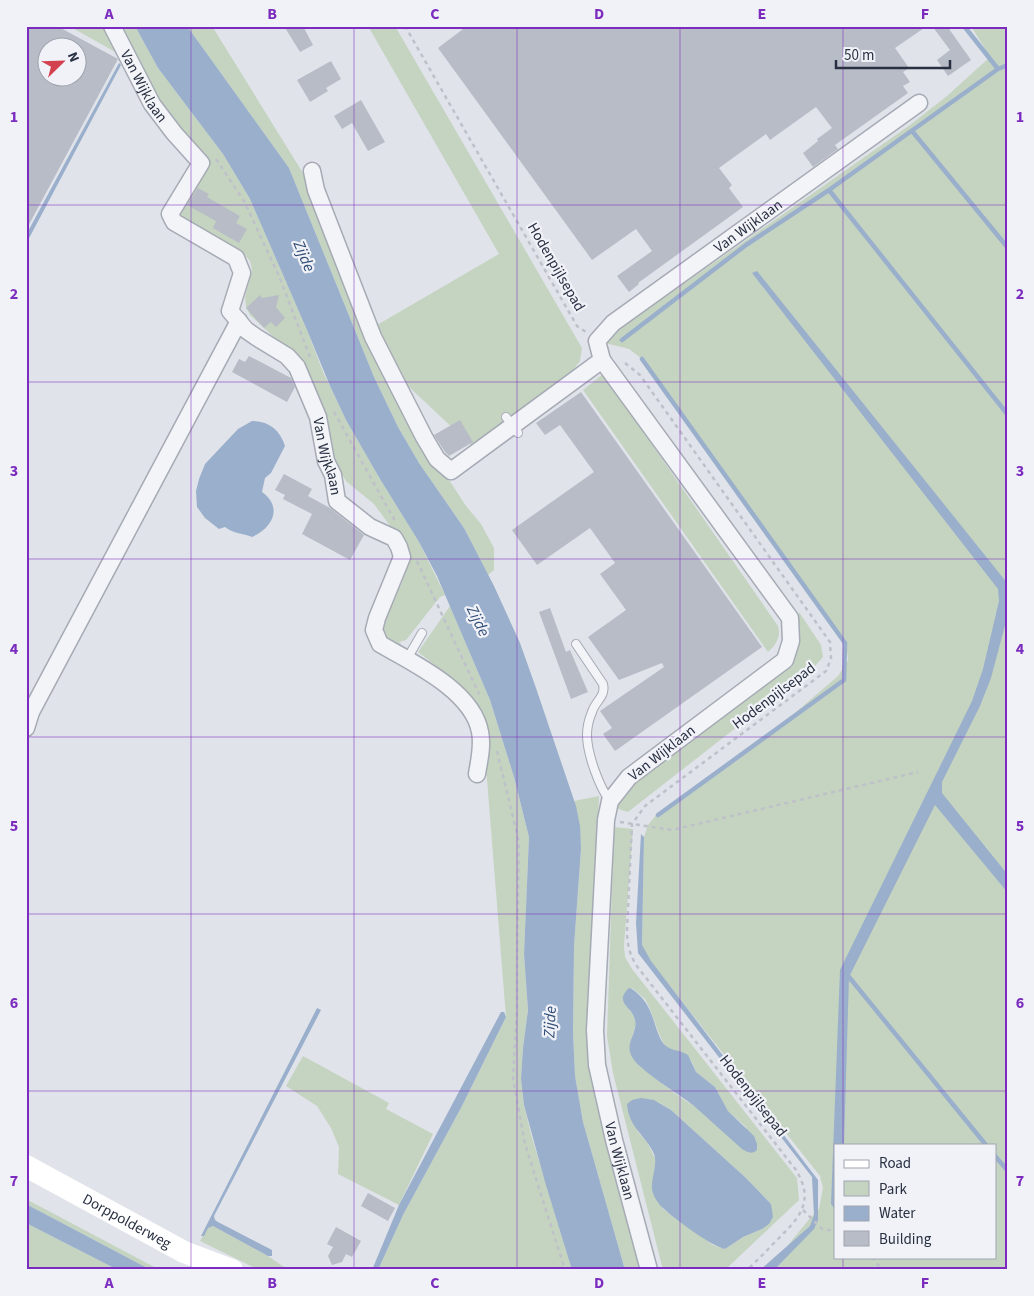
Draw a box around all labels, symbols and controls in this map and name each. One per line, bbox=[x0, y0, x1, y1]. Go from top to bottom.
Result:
text: A bbox=[103, 3, 114, 25]
text: B bbox=[267, 3, 277, 25]
text: C bbox=[430, 3, 440, 25]
text: D bbox=[594, 3, 604, 25]
text: E bbox=[758, 3, 766, 25]
text: F bbox=[921, 3, 929, 25]
north arrow bbox=[38, 38, 88, 88]
scale bar bbox=[836, 38, 950, 70]
text: 50 m bbox=[844, 45, 874, 66]
street label: Van Wijklaan bbox=[115, 46, 173, 127]
text: N bbox=[62, 49, 84, 66]
text: 1 bbox=[10, 106, 18, 128]
text: 1 bbox=[1016, 106, 1024, 128]
street label: Van Wijklaan bbox=[709, 194, 787, 258]
street label: Hodenpijlsepad bbox=[522, 219, 590, 315]
water label: Zijde bbox=[287, 236, 321, 275]
text: 2 bbox=[10, 283, 18, 305]
text: 2 bbox=[1016, 283, 1024, 305]
street label: Van Wijklaan bbox=[308, 416, 346, 497]
text: 3 bbox=[10, 460, 18, 482]
text: 3 bbox=[1016, 460, 1024, 482]
water label: Zijde bbox=[461, 601, 495, 640]
text: 4 bbox=[10, 638, 19, 660]
text: 4 bbox=[1016, 638, 1025, 660]
street label: Hodenpijlsepad bbox=[728, 658, 820, 734]
street label: Van Wijklaan bbox=[624, 720, 700, 786]
text: 5 bbox=[10, 815, 18, 837]
text: 5 bbox=[1016, 815, 1024, 837]
text: 6 bbox=[10, 992, 18, 1014]
text: 6 bbox=[1016, 992, 1024, 1014]
water label: Zijde bbox=[538, 1005, 562, 1040]
street label: Hodenpijlsepad bbox=[714, 1050, 792, 1142]
street label: Van Wijklaan bbox=[600, 1120, 640, 1202]
legend bbox=[834, 1144, 996, 1258]
text: Road bbox=[879, 1153, 911, 1174]
text: 7 bbox=[10, 1170, 18, 1192]
text: 7 bbox=[1016, 1170, 1024, 1192]
text: Park bbox=[879, 1179, 908, 1200]
street label: Dorppolderweg bbox=[79, 1188, 175, 1254]
text: Water bbox=[879, 1203, 916, 1224]
text: Building bbox=[879, 1229, 932, 1250]
text: A bbox=[103, 1272, 114, 1294]
text: B bbox=[267, 1272, 277, 1294]
text: C bbox=[430, 1272, 440, 1294]
text: D bbox=[594, 1272, 604, 1294]
text: E bbox=[758, 1272, 766, 1294]
text: F bbox=[921, 1272, 929, 1294]

